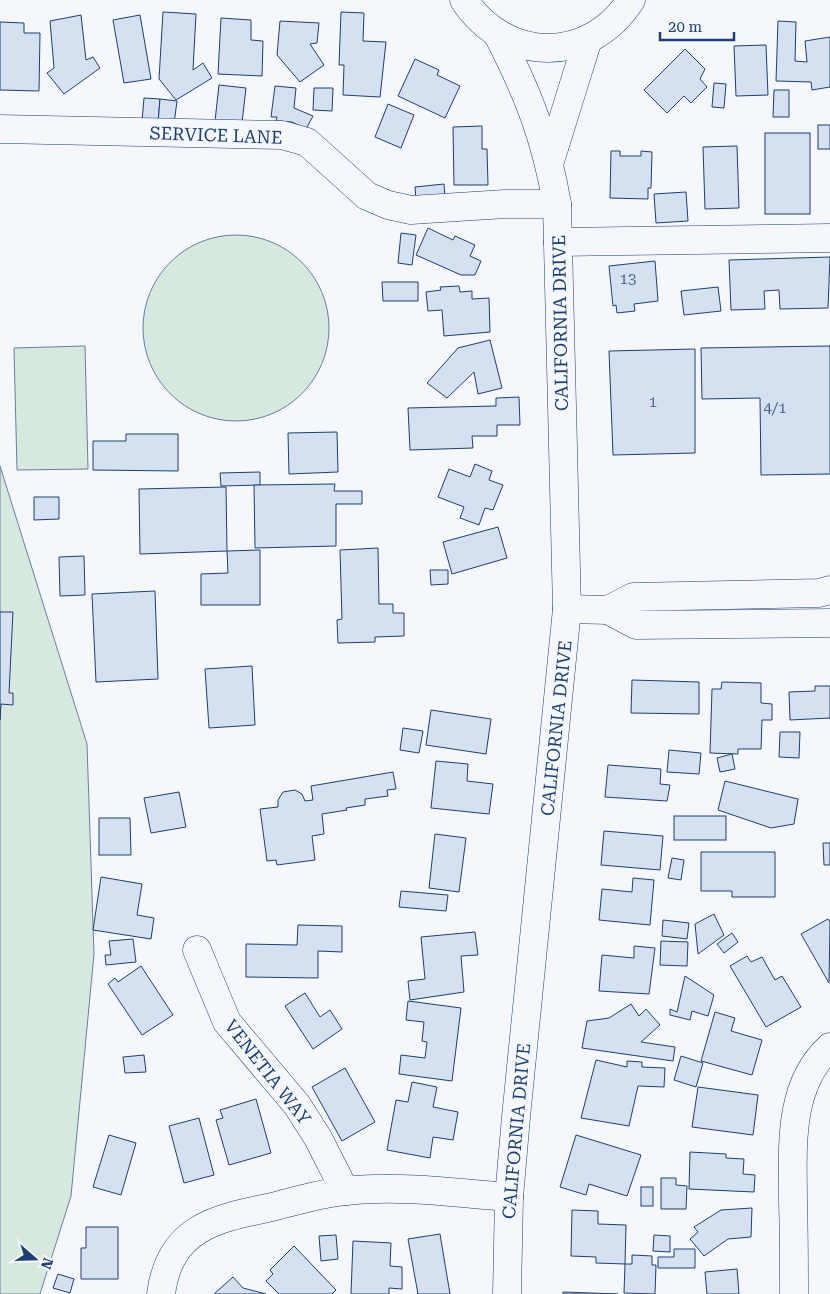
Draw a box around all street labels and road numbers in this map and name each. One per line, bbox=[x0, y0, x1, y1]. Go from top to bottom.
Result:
street label: SERVICE LANE bbox=[149, 122, 283, 148]
street label: CALIFORNIA DRIVE bbox=[548, 235, 572, 411]
street label: CALIFORNIA DRIVE bbox=[536, 639, 576, 817]
street label: VENETIA WAY bbox=[221, 1015, 316, 1129]
street label: CALIFORNIA DRIVE bbox=[498, 1042, 534, 1220]

